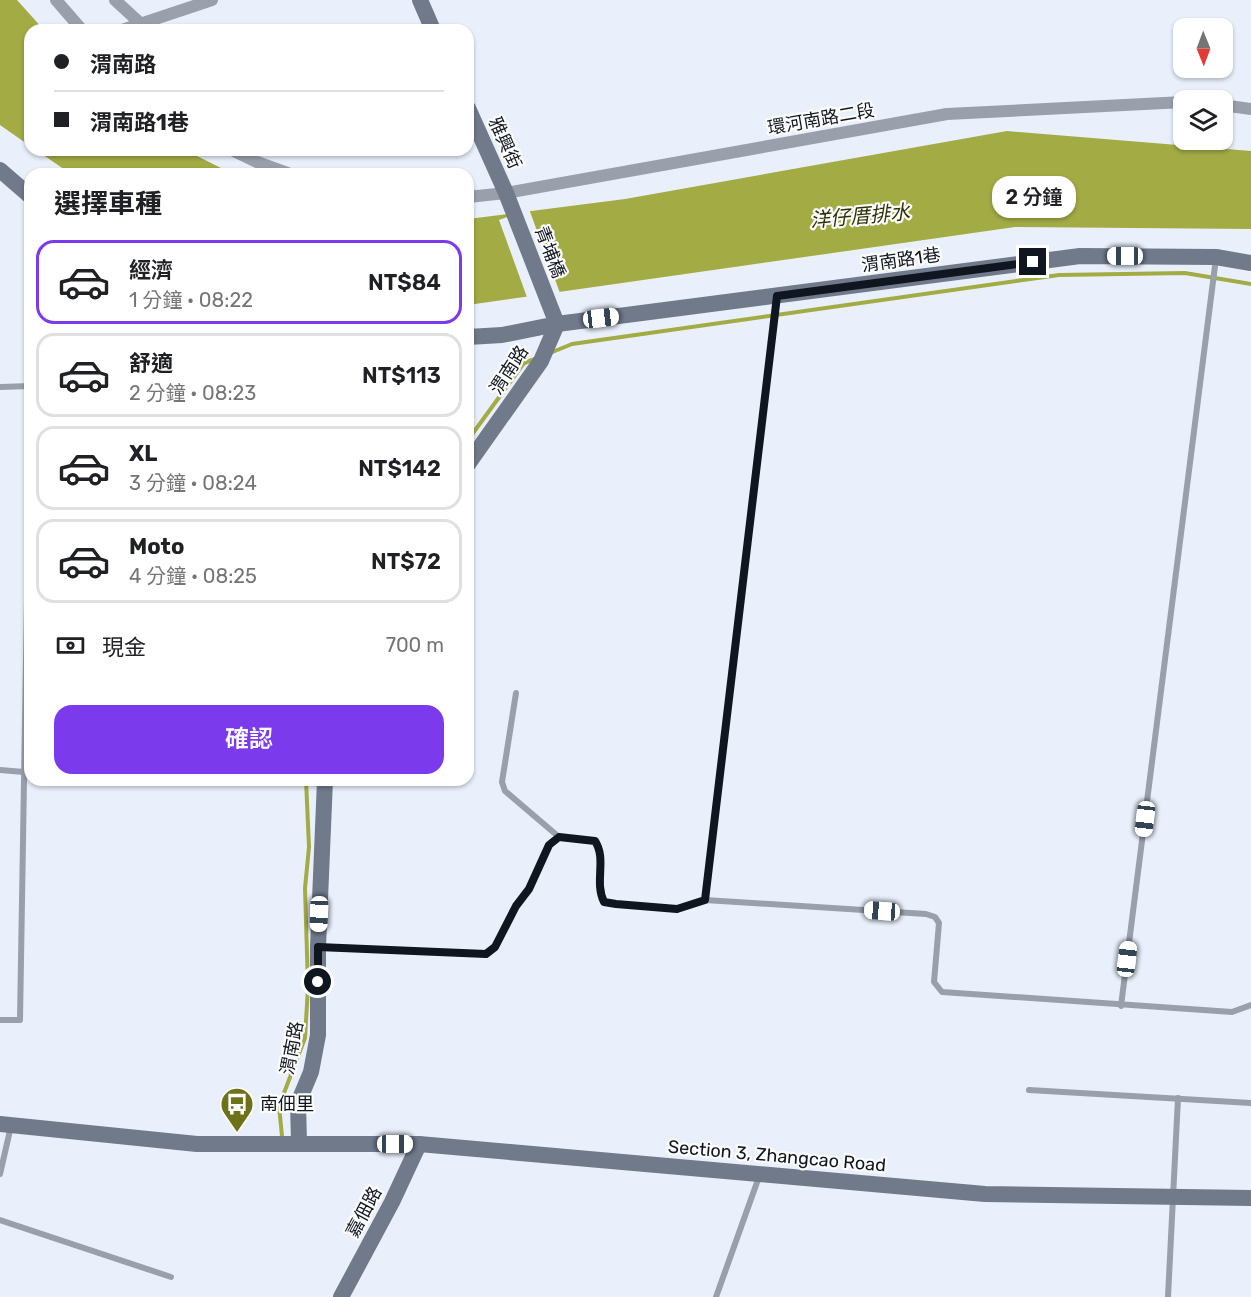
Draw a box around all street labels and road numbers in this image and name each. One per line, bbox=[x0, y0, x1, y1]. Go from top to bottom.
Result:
street label: 環河南路二段 bbox=[766, 99, 876, 139]
street label: 雅興街 bbox=[484, 114, 526, 172]
street label: 青埔橋 bbox=[530, 223, 570, 281]
street label: 渭南路1巷 bbox=[860, 244, 942, 276]
street label: 渭南路 bbox=[485, 341, 533, 399]
street label: 渭南路 bbox=[276, 1019, 308, 1077]
street label: Section 3, Zhangcao Road bbox=[667, 1136, 887, 1176]
street label: 嘉佃路 bbox=[342, 1183, 386, 1241]

